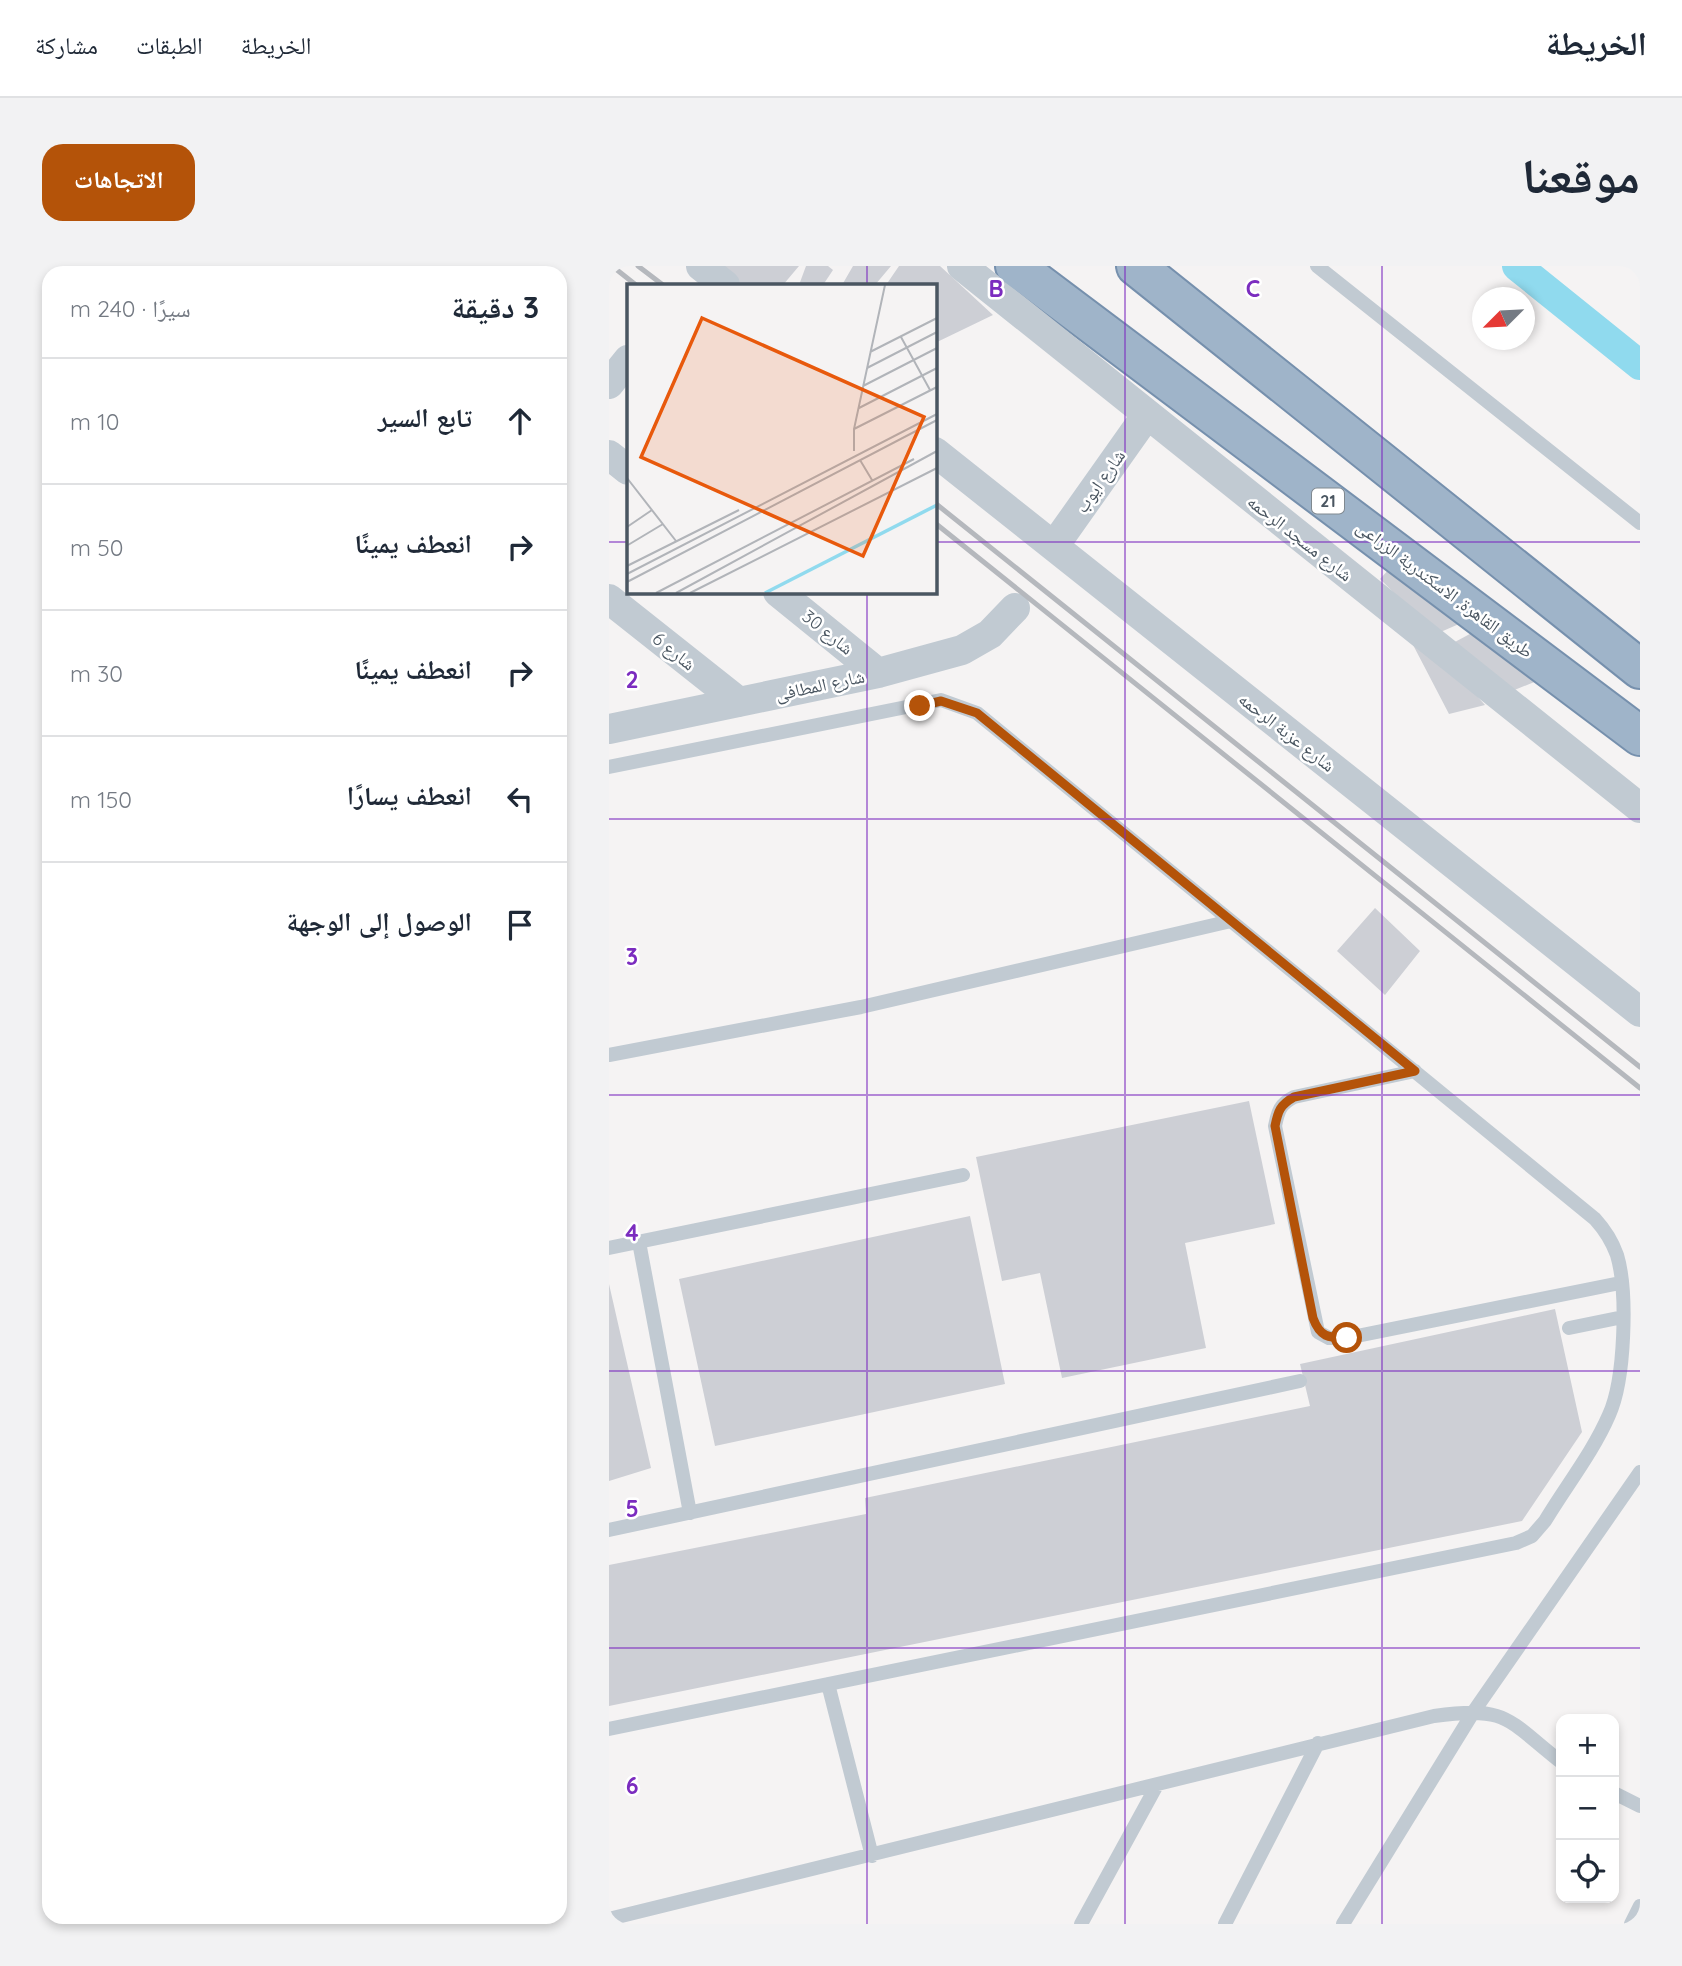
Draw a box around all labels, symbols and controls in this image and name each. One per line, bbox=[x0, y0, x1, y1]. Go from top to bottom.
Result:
text: الخريطة bbox=[1546, 22, 1647, 63]
text: مشاركة bbox=[35, 30, 98, 60]
text: الطبقات bbox=[136, 30, 203, 60]
text: الخريطة bbox=[241, 30, 311, 60]
button: الاتجاهات bbox=[42, 144, 195, 221]
text: موقعنا bbox=[1522, 144, 1640, 205]
text: B bbox=[988, 274, 1004, 303]
text: C bbox=[1246, 274, 1260, 303]
inset map bbox=[627, 284, 936, 593]
north arrow bbox=[1472, 287, 1535, 350]
text: 3 دقيقة bbox=[451, 288, 539, 326]
text: سيرًا · 240 m bbox=[70, 294, 191, 323]
text: تابع السير bbox=[378, 401, 472, 434]
icon: ahead bbox=[501, 402, 539, 440]
text: 10 m bbox=[70, 407, 119, 436]
street label: شارع ايوب bbox=[1070, 445, 1130, 517]
road number: 21 bbox=[1312, 488, 1344, 513]
street label: شارع مسجد الرحمه bbox=[1243, 490, 1357, 586]
street label: طريق القاهرة, الاسكندرية الزراعى bbox=[1352, 515, 1538, 663]
text: انعطف يمينًا bbox=[354, 527, 472, 560]
icon: right bbox=[501, 528, 539, 566]
text: 50 m bbox=[70, 533, 124, 562]
street label: شارع 30 bbox=[798, 604, 858, 660]
street label: شارع 6 bbox=[648, 627, 700, 675]
text: انعطف يمينًا bbox=[354, 653, 472, 686]
icon: right bbox=[501, 654, 539, 692]
text: 30 m bbox=[70, 659, 123, 688]
street label: شارع المطافى bbox=[773, 664, 867, 706]
text: 2 bbox=[625, 665, 639, 694]
street label: شارع عزبة الرحمه bbox=[1234, 687, 1340, 777]
route end bbox=[904, 690, 935, 721]
text: انعطف يسارًا bbox=[347, 779, 472, 812]
icon: left bbox=[501, 780, 539, 818]
text: 150 m bbox=[70, 785, 132, 814]
text: الوصول إلى الوجهة bbox=[286, 905, 472, 938]
icon: arrive bbox=[501, 906, 539, 944]
text: 3 bbox=[626, 942, 638, 971]
text: 4 bbox=[625, 1218, 639, 1247]
route start bbox=[1331, 1322, 1362, 1353]
text: 5 bbox=[625, 1494, 639, 1523]
map controls bbox=[1556, 1714, 1619, 1903]
button: + bbox=[1556, 1714, 1619, 1777]
text: 6 bbox=[626, 1771, 638, 1800]
button: − bbox=[1556, 1777, 1619, 1840]
button: locate bbox=[1556, 1840, 1619, 1903]

